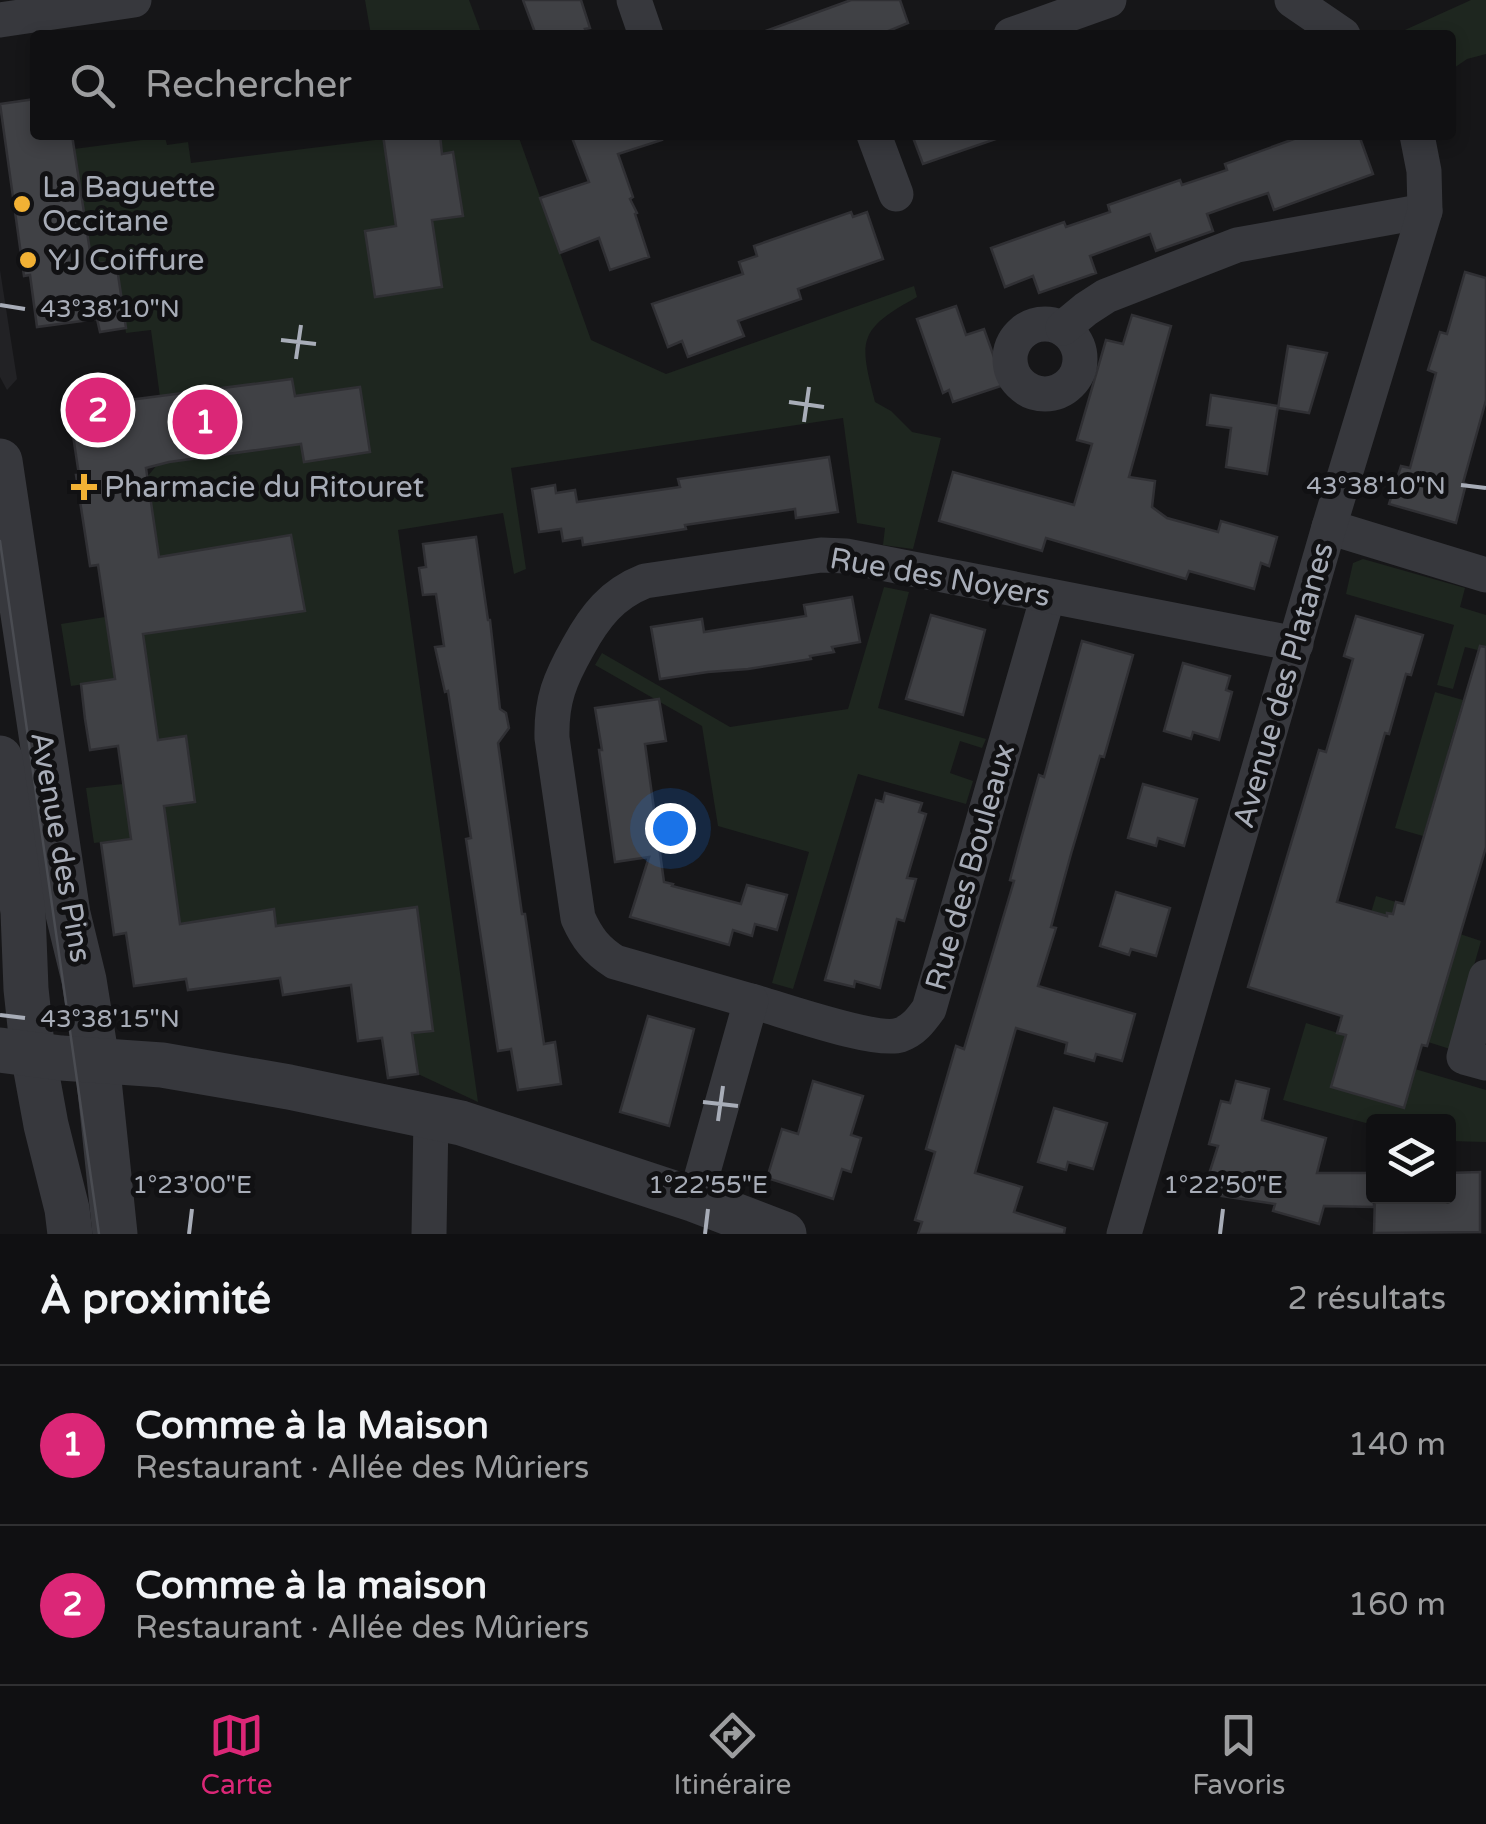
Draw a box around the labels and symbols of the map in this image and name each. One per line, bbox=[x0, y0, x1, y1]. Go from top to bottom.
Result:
place label: La Baguette Occitane bbox=[42, 169, 215, 240]
marker: La Baguette Occitane bbox=[11, 193, 33, 215]
place label: YJ Coiffure bbox=[48, 242, 205, 279]
marker: YJ Coiffure bbox=[17, 249, 39, 271]
text: 43°38'10"N bbox=[40, 294, 180, 324]
pin: 2 bbox=[66, 372, 130, 448]
pin: 1 bbox=[172, 384, 238, 460]
place label: Pharmacie du Ritouret bbox=[104, 469, 424, 506]
text: 43°38'10"N bbox=[1306, 471, 1446, 501]
marker: Pharmacie du Ritouret bbox=[73, 476, 95, 498]
street label: Avenue des Platanes bbox=[1225, 538, 1342, 832]
street label: Rue des Noyers bbox=[827, 540, 1053, 615]
street label: Avenue des Pins bbox=[22, 729, 99, 965]
street label: Rue des Bouleaux bbox=[918, 739, 1023, 995]
your location bbox=[645, 803, 696, 854]
text: 43°38'15"N bbox=[40, 1004, 180, 1034]
text: 1°23'00"E bbox=[132, 1170, 252, 1200]
text: 1°22'55"E bbox=[648, 1170, 768, 1200]
text: 1°22'50"E bbox=[1163, 1170, 1283, 1200]

